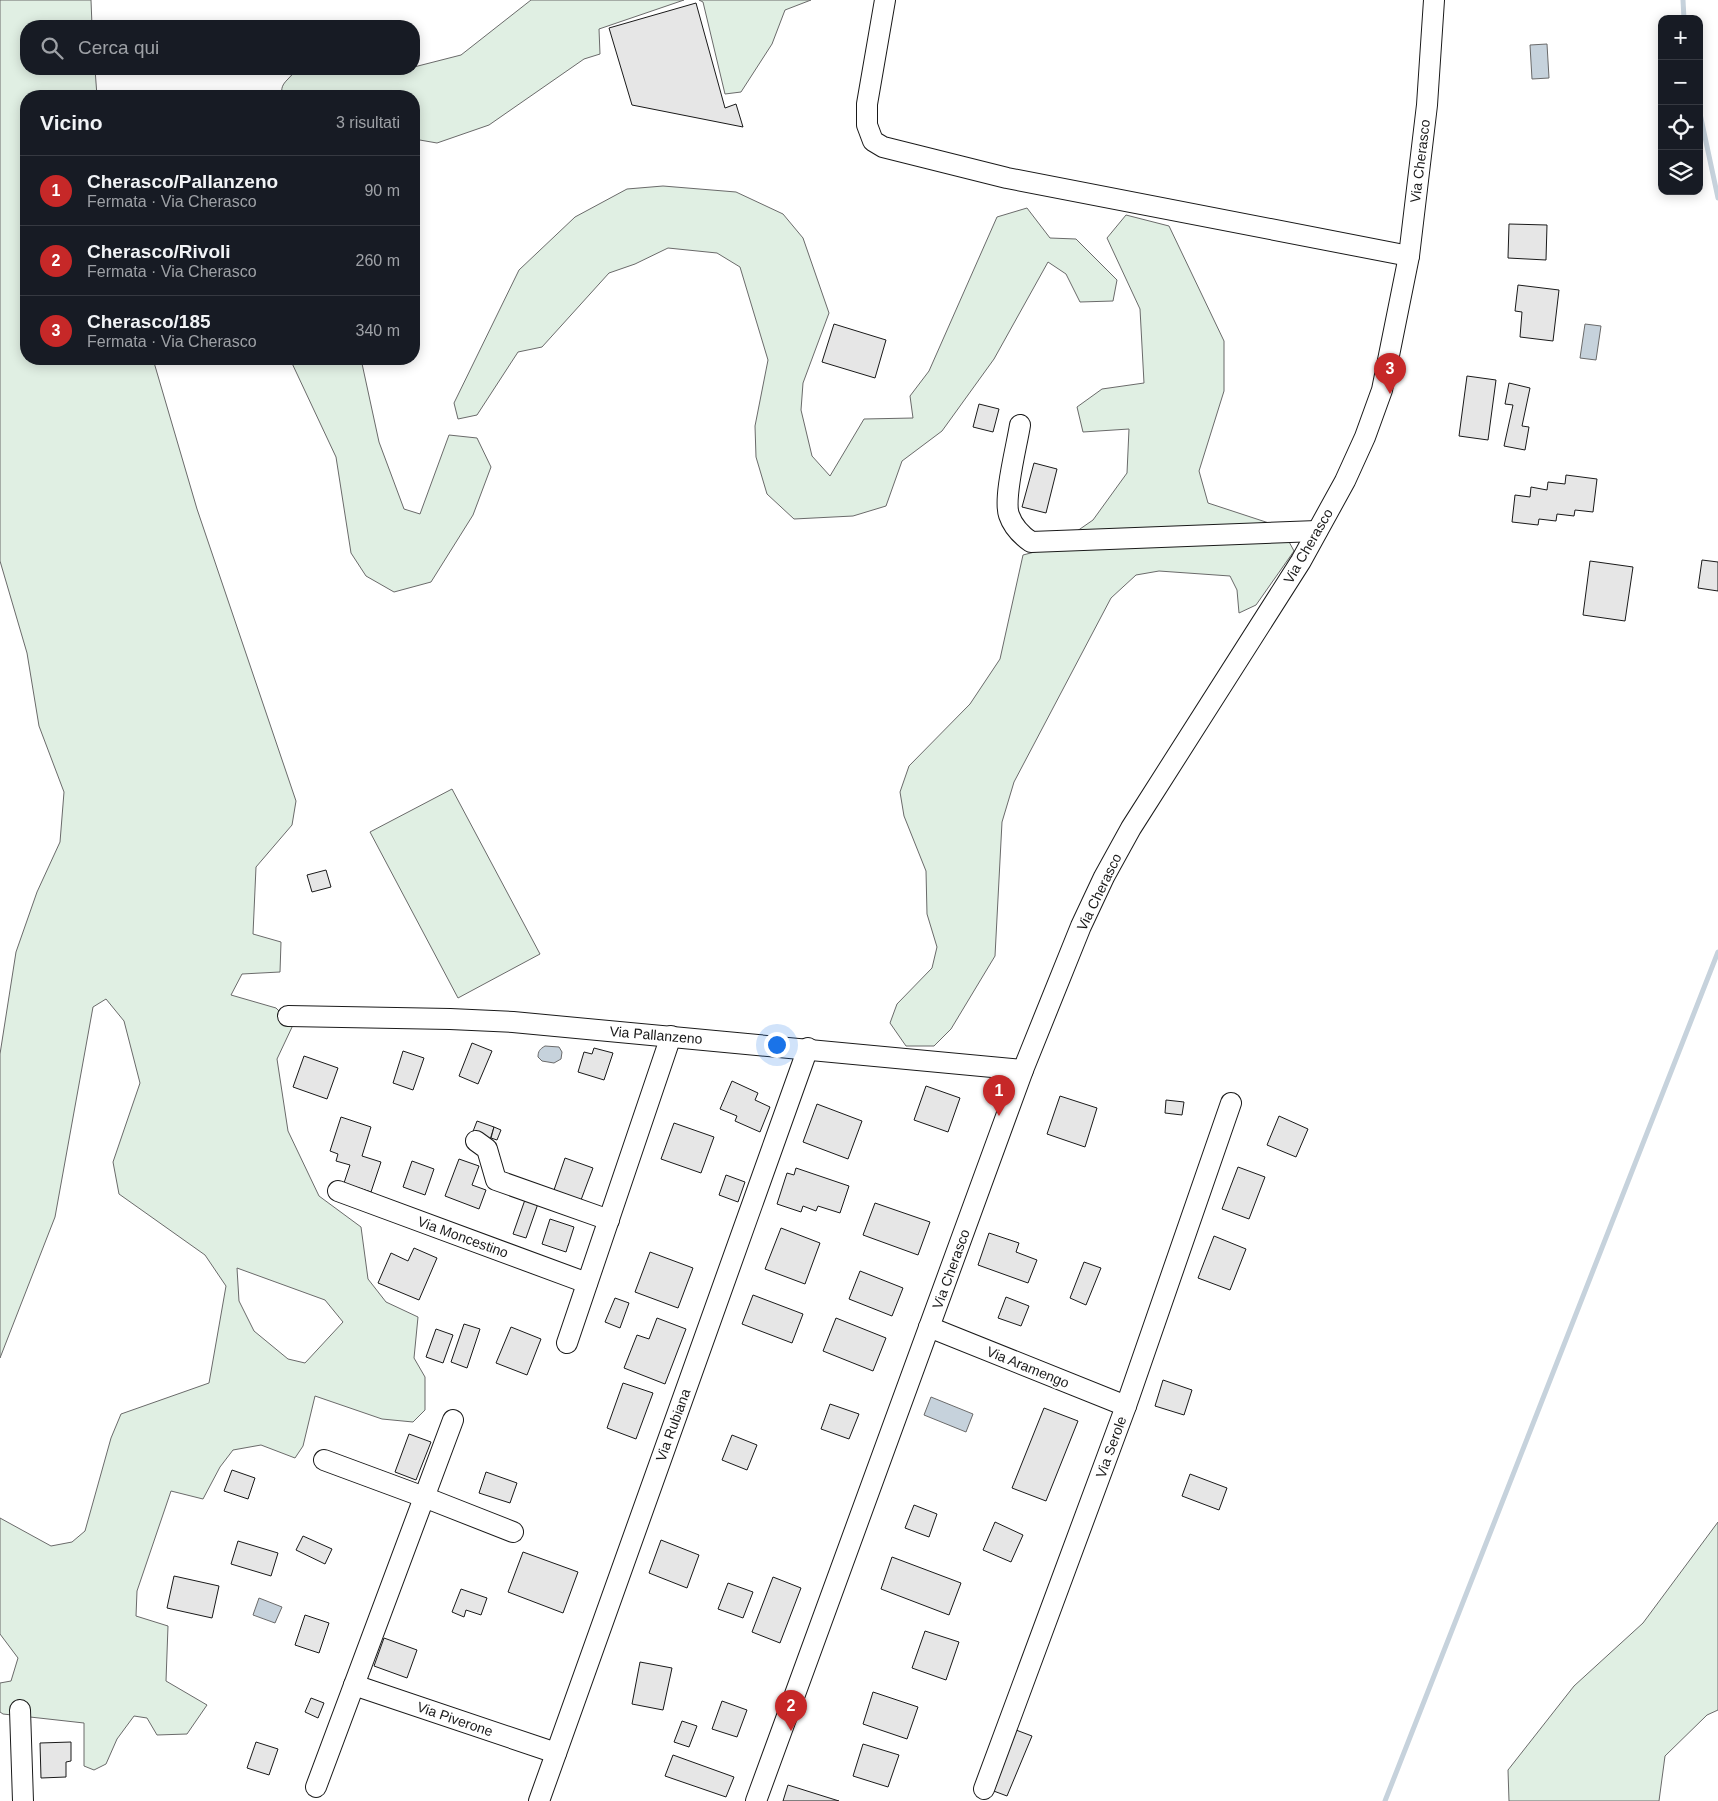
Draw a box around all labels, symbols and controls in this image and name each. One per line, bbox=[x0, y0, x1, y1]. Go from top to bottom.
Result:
map controls bbox=[1658, 15, 1703, 195]
button: + bbox=[1658, 15, 1703, 60]
search box bbox=[20, 20, 420, 75]
icon: search bbox=[38, 34, 66, 62]
text: Cerca qui bbox=[78, 37, 159, 58]
button: − bbox=[1658, 60, 1703, 105]
button: locate bbox=[1658, 105, 1703, 150]
text: Vicino bbox=[40, 111, 103, 134]
text: 3 risultati bbox=[336, 114, 400, 131]
street label: Via Cherasco bbox=[1407, 118, 1433, 204]
button: layers bbox=[1658, 150, 1703, 195]
text: Cherasco/Pallanzeno bbox=[87, 171, 278, 192]
text: 1 bbox=[52, 182, 60, 199]
text: 90 m bbox=[364, 182, 400, 199]
text: Fermata · Via Cherasco bbox=[87, 193, 257, 210]
text: Cherasco/Rivoli bbox=[87, 241, 231, 262]
text: 2 bbox=[52, 252, 60, 269]
text: 260 m bbox=[356, 252, 400, 269]
text: Fermata · Via Cherasco bbox=[87, 263, 257, 280]
text: Cherasco/185 bbox=[87, 311, 211, 332]
text: 3 bbox=[52, 322, 60, 339]
text: 340 m bbox=[356, 322, 400, 339]
text: Fermata · Via Cherasco bbox=[87, 333, 257, 350]
pin: 3 bbox=[1374, 353, 1406, 394]
street label: Via Cherasco bbox=[1280, 506, 1336, 586]
street label: Via Cherasco bbox=[1073, 851, 1125, 933]
street label: Via Pallanzeno bbox=[609, 1023, 703, 1047]
your location bbox=[764, 1032, 790, 1058]
pin: 1 bbox=[983, 1075, 1015, 1116]
street label: Via Moncestino bbox=[415, 1213, 511, 1261]
street label: Via Cherasco bbox=[929, 1227, 973, 1311]
street label: Via Aramengo bbox=[984, 1343, 1072, 1391]
street label: Via Rubiana bbox=[652, 1386, 694, 1463]
street label: Via Serole bbox=[1092, 1414, 1130, 1480]
pin: 2 bbox=[775, 1690, 807, 1731]
street label: Via Piverone bbox=[415, 1699, 495, 1740]

